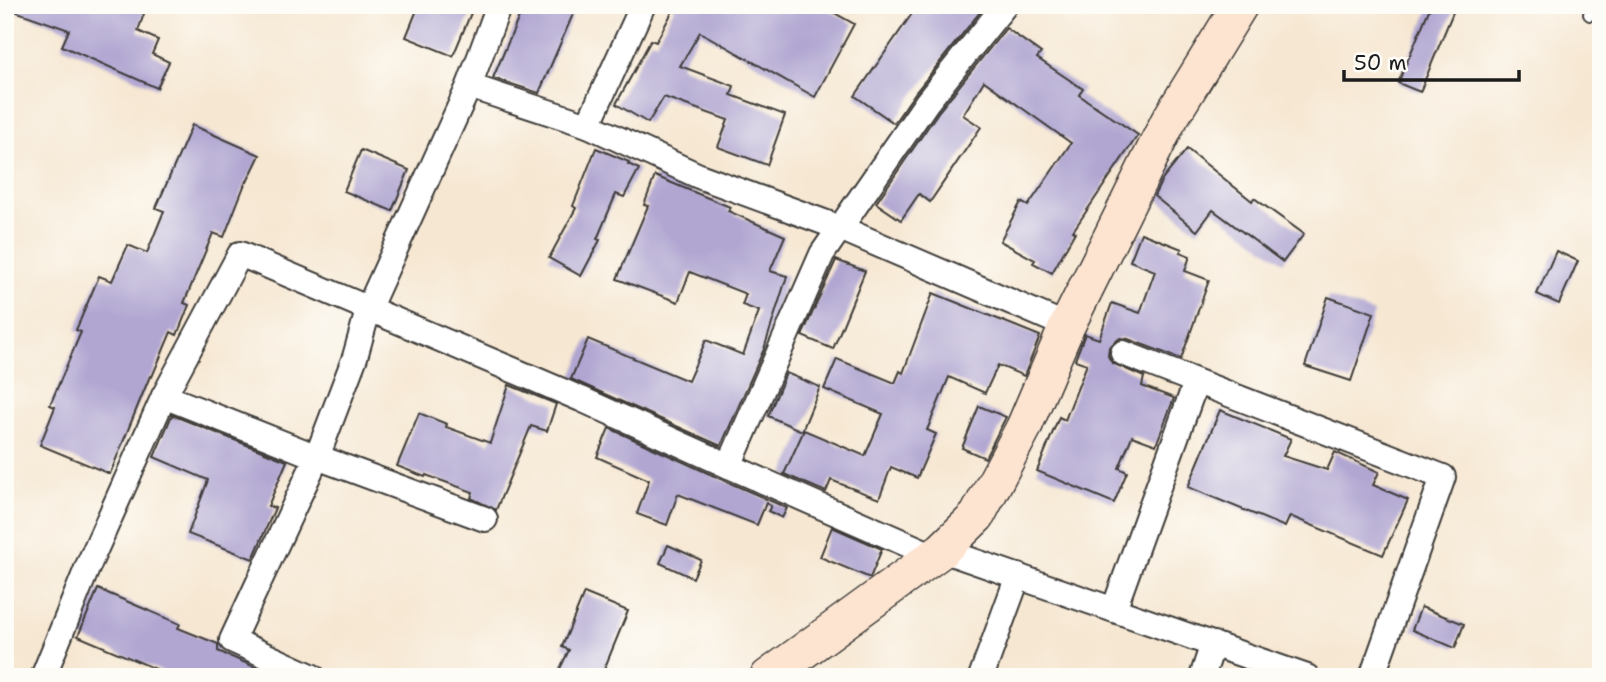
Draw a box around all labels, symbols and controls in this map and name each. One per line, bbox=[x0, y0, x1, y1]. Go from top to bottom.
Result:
scale bar bbox=[1344, 38, 1518, 82]
text: 50 m bbox=[1354, 49, 1407, 77]

